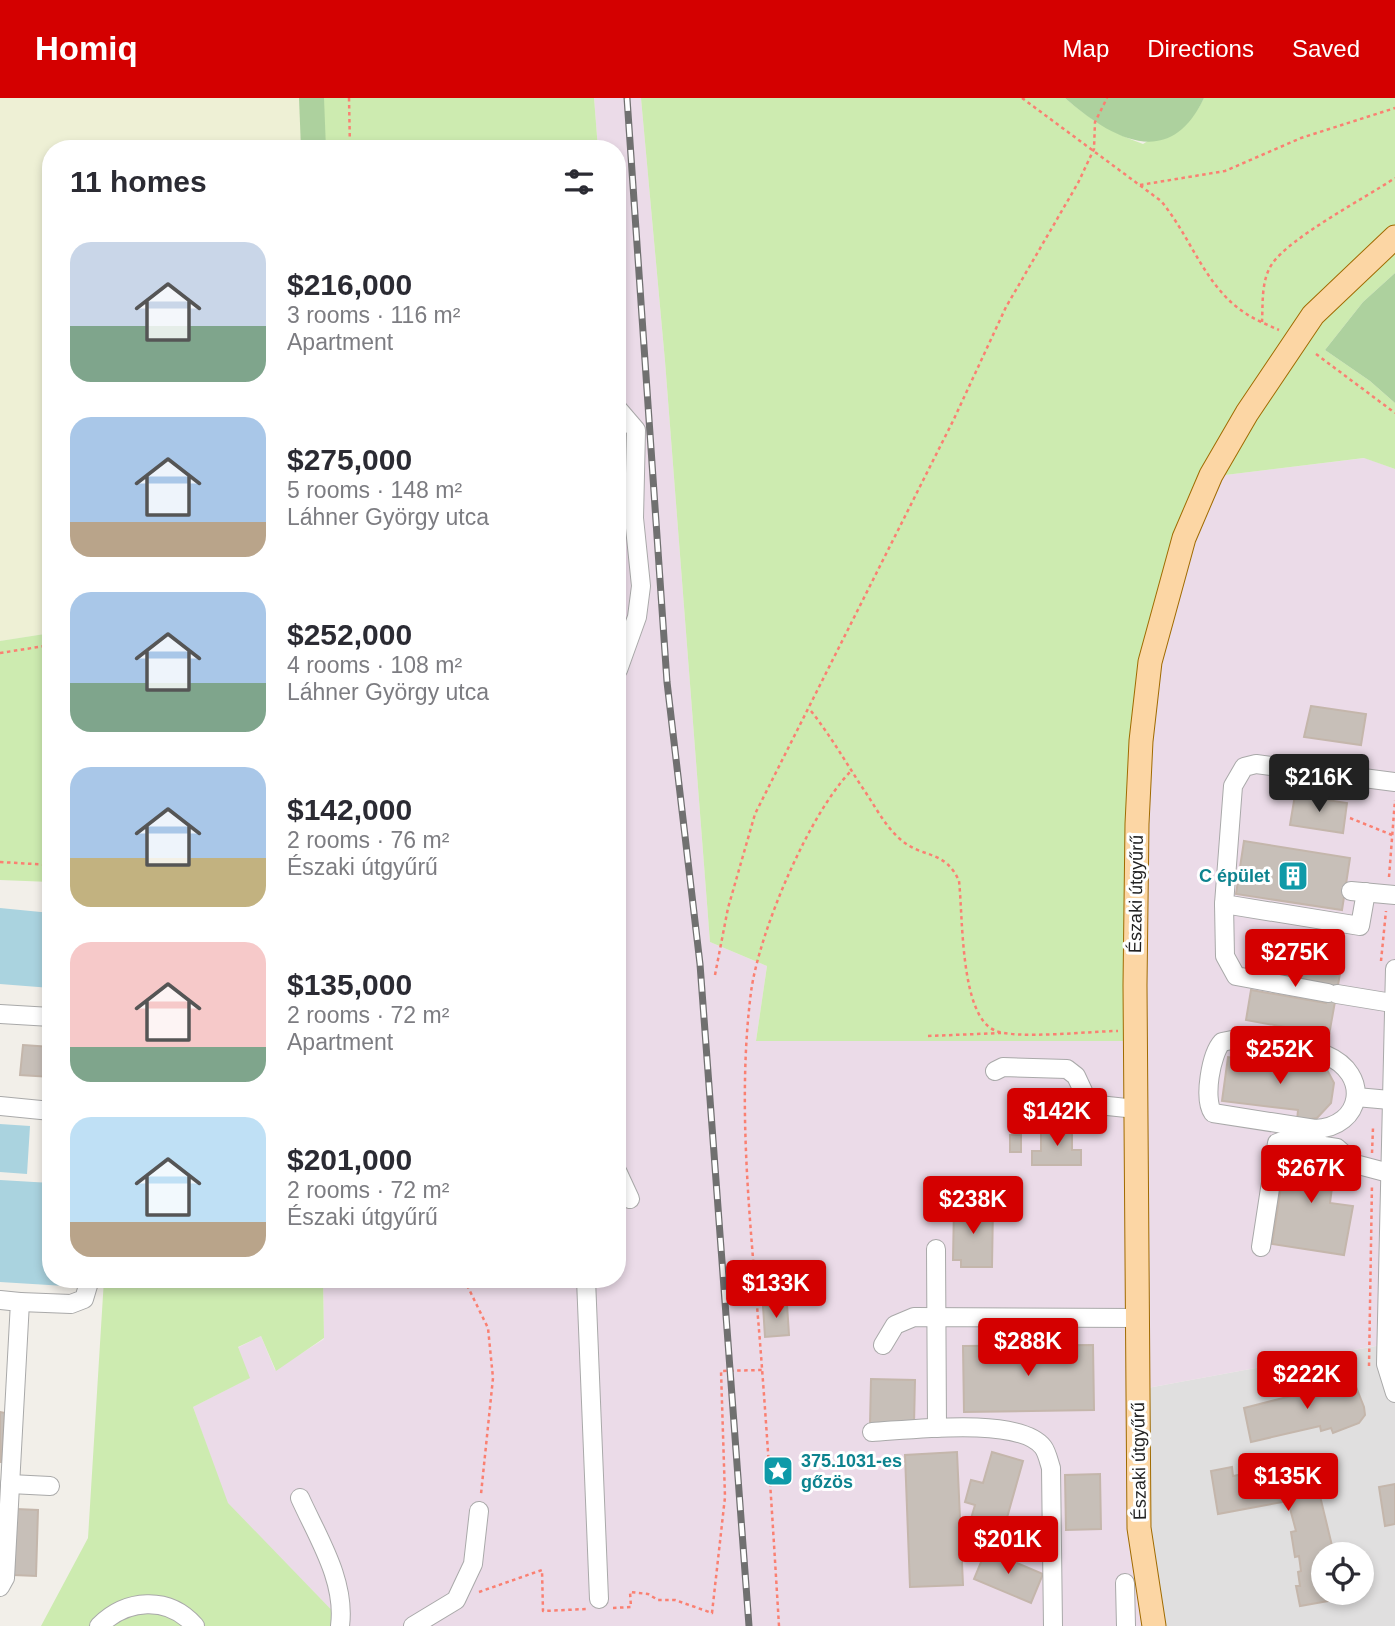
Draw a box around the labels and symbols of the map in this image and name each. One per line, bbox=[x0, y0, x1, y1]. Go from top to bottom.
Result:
pin: $216K bbox=[1270, 754, 1368, 814]
street label: Északi útgyűrű bbox=[1125, 835, 1147, 953]
building icon: C épület bbox=[1276, 859, 1310, 893]
place label: C épület bbox=[1199, 866, 1270, 886]
pin: $275K bbox=[1246, 930, 1344, 989]
pin: $252K bbox=[1231, 1026, 1329, 1086]
pin: $142K bbox=[1008, 1088, 1106, 1148]
pin: $267K bbox=[1262, 1146, 1360, 1205]
pin: $238K bbox=[924, 1176, 1022, 1236]
pin: $133K bbox=[727, 1260, 825, 1320]
pin: $288K bbox=[979, 1318, 1077, 1378]
pin: $222K bbox=[1258, 1352, 1356, 1411]
street label: Északi útgyűrű bbox=[1128, 1402, 1150, 1520]
place label: 375.1031-es gőzös bbox=[801, 1451, 902, 1492]
place icon: 375.1031-es gőzös bbox=[761, 1454, 795, 1488]
pin: $135K bbox=[1239, 1454, 1337, 1513]
pin: $201K bbox=[959, 1516, 1057, 1576]

